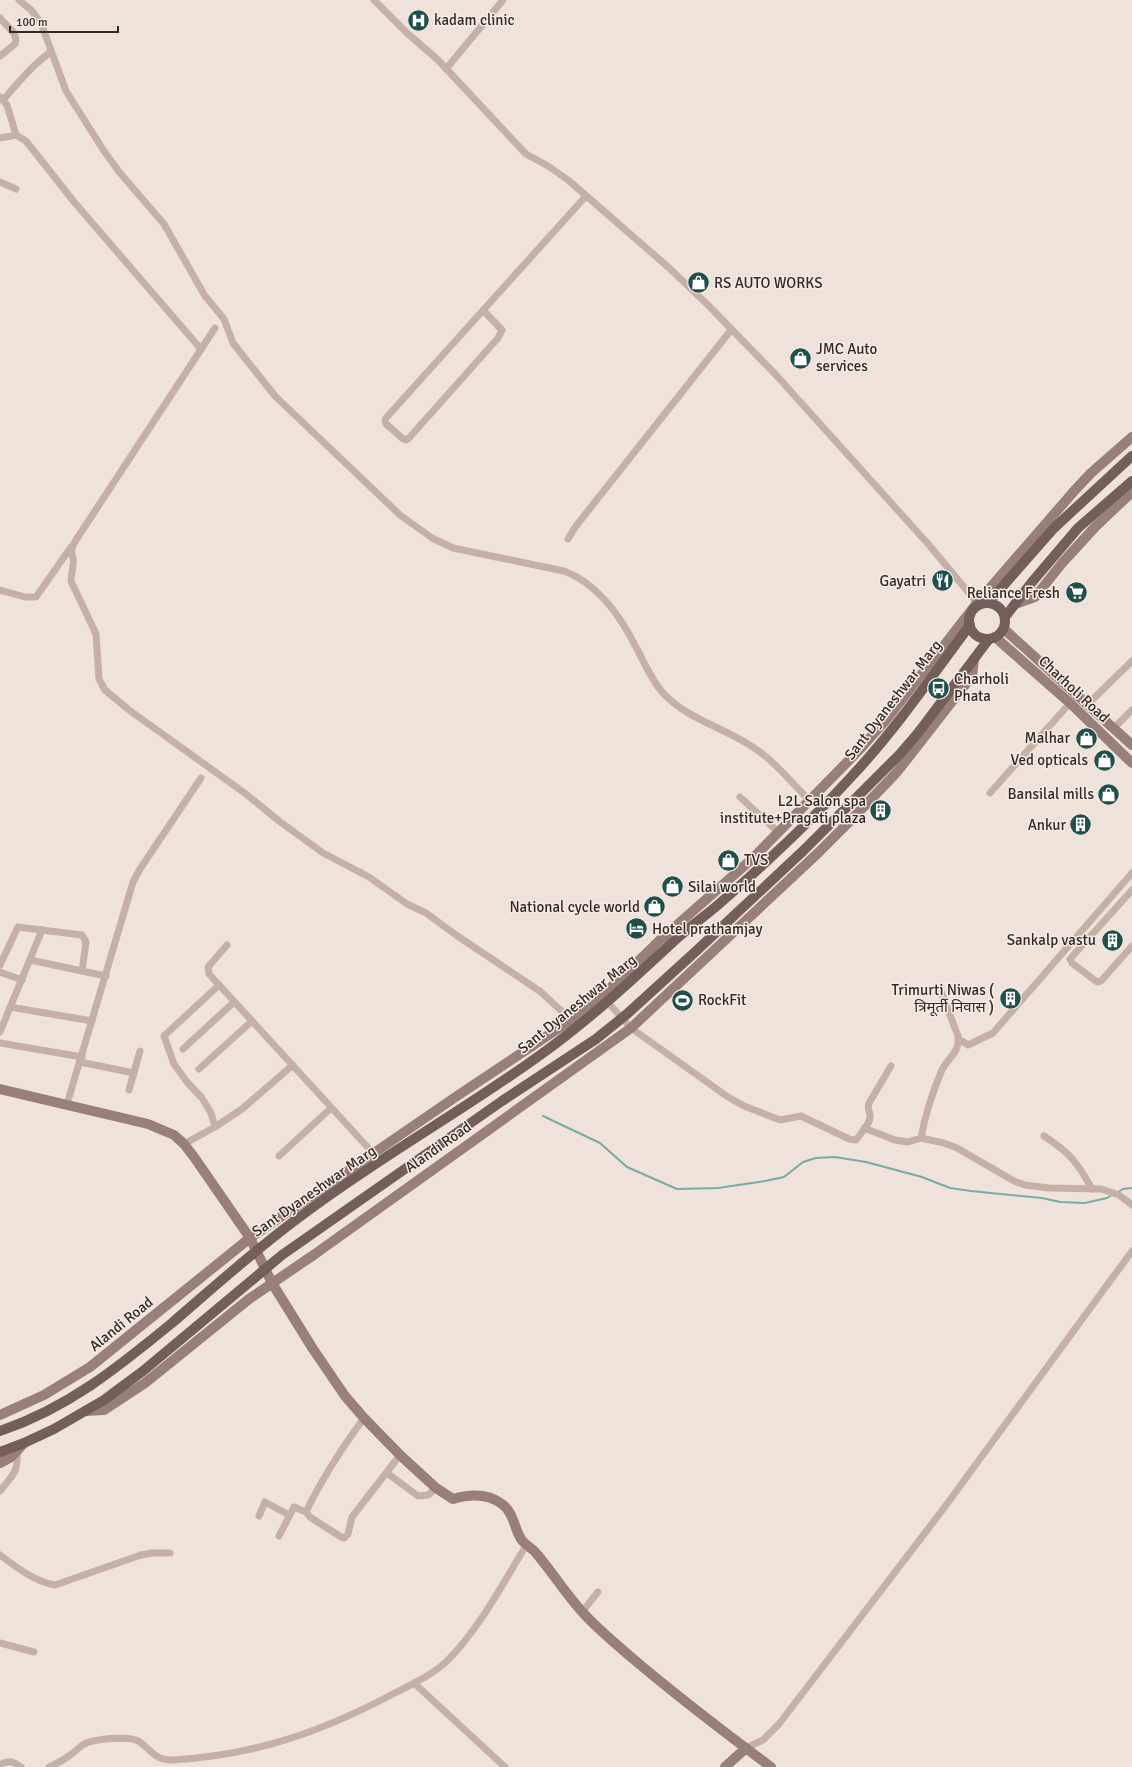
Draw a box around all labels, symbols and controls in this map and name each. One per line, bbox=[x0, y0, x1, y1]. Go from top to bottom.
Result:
hospital icon: kadam clinic bbox=[406, 7, 432, 33]
scale bar bbox=[10, 8, 118, 34]
place label: kadam clinic bbox=[434, 11, 515, 29]
text: 100 m bbox=[16, 15, 48, 30]
shop icon: RS AUTO WORKS bbox=[686, 270, 712, 296]
place label: RS AUTO WORKS bbox=[714, 274, 822, 292]
place label: JMC Auto services bbox=[816, 340, 877, 375]
shop icon: JMC Auto services bbox=[788, 345, 814, 371]
restaurant icon: Gayatri bbox=[929, 568, 955, 594]
place label: Gayatri bbox=[880, 572, 926, 590]
supermarket icon: Reliance Fresh bbox=[1063, 580, 1089, 606]
place label: Reliance Fresh bbox=[967, 584, 1060, 602]
street label: Sant Dyaneshwar Marg bbox=[841, 636, 945, 764]
street label: Charholi Road bbox=[1035, 652, 1113, 726]
place label: Charholi Phata bbox=[954, 670, 1009, 705]
bus stop icon: Charholi Phata bbox=[925, 675, 951, 701]
shop icon: Malhar bbox=[1073, 725, 1099, 751]
place label: Malhar bbox=[1025, 729, 1070, 747]
shop icon: Ved opticals bbox=[1091, 747, 1117, 773]
place label: Ved opticals bbox=[1011, 751, 1088, 769]
shop icon: Bansilal mills bbox=[1096, 781, 1122, 807]
place label: Bansilal mills bbox=[1008, 785, 1094, 803]
place label: L2L Salon spa institute+Pragati plaza bbox=[720, 792, 866, 827]
building icon: L2L Salon spa institute+Pragati plaza bbox=[868, 797, 894, 823]
building icon: Ankur bbox=[1068, 812, 1094, 838]
place label: Ankur bbox=[1028, 816, 1066, 834]
shop icon: TVS bbox=[715, 847, 741, 873]
place label: TVS bbox=[744, 851, 768, 869]
shop icon: Silai world bbox=[660, 874, 686, 900]
place label: Silai world bbox=[688, 878, 756, 896]
shop icon: National cycle world bbox=[642, 894, 668, 920]
place label: National cycle world bbox=[509, 898, 640, 916]
hotel icon: Hotel prathamjay bbox=[623, 916, 649, 942]
place label: Hotel prathamjay bbox=[652, 920, 762, 938]
building icon: Sankalp vastu bbox=[1099, 927, 1125, 953]
place label: Sankalp vastu bbox=[1007, 931, 1096, 949]
street label: Sant Dyaneshwar Marg bbox=[514, 951, 640, 1057]
place label: Trimurti Niwas ( त्रिमूर्ती निवास ) bbox=[892, 981, 994, 1017]
building icon: Trimurti Niwas ( त्रिमूर्ती निवास ) bbox=[997, 986, 1023, 1012]
sports icon: RockFit bbox=[670, 987, 696, 1013]
place label: RockFit bbox=[698, 991, 746, 1009]
street label: Alandi Road bbox=[401, 1118, 475, 1176]
street label: Sant Dyaneshwar Marg bbox=[249, 1141, 379, 1241]
street label: Alandi Road bbox=[86, 1293, 156, 1355]

